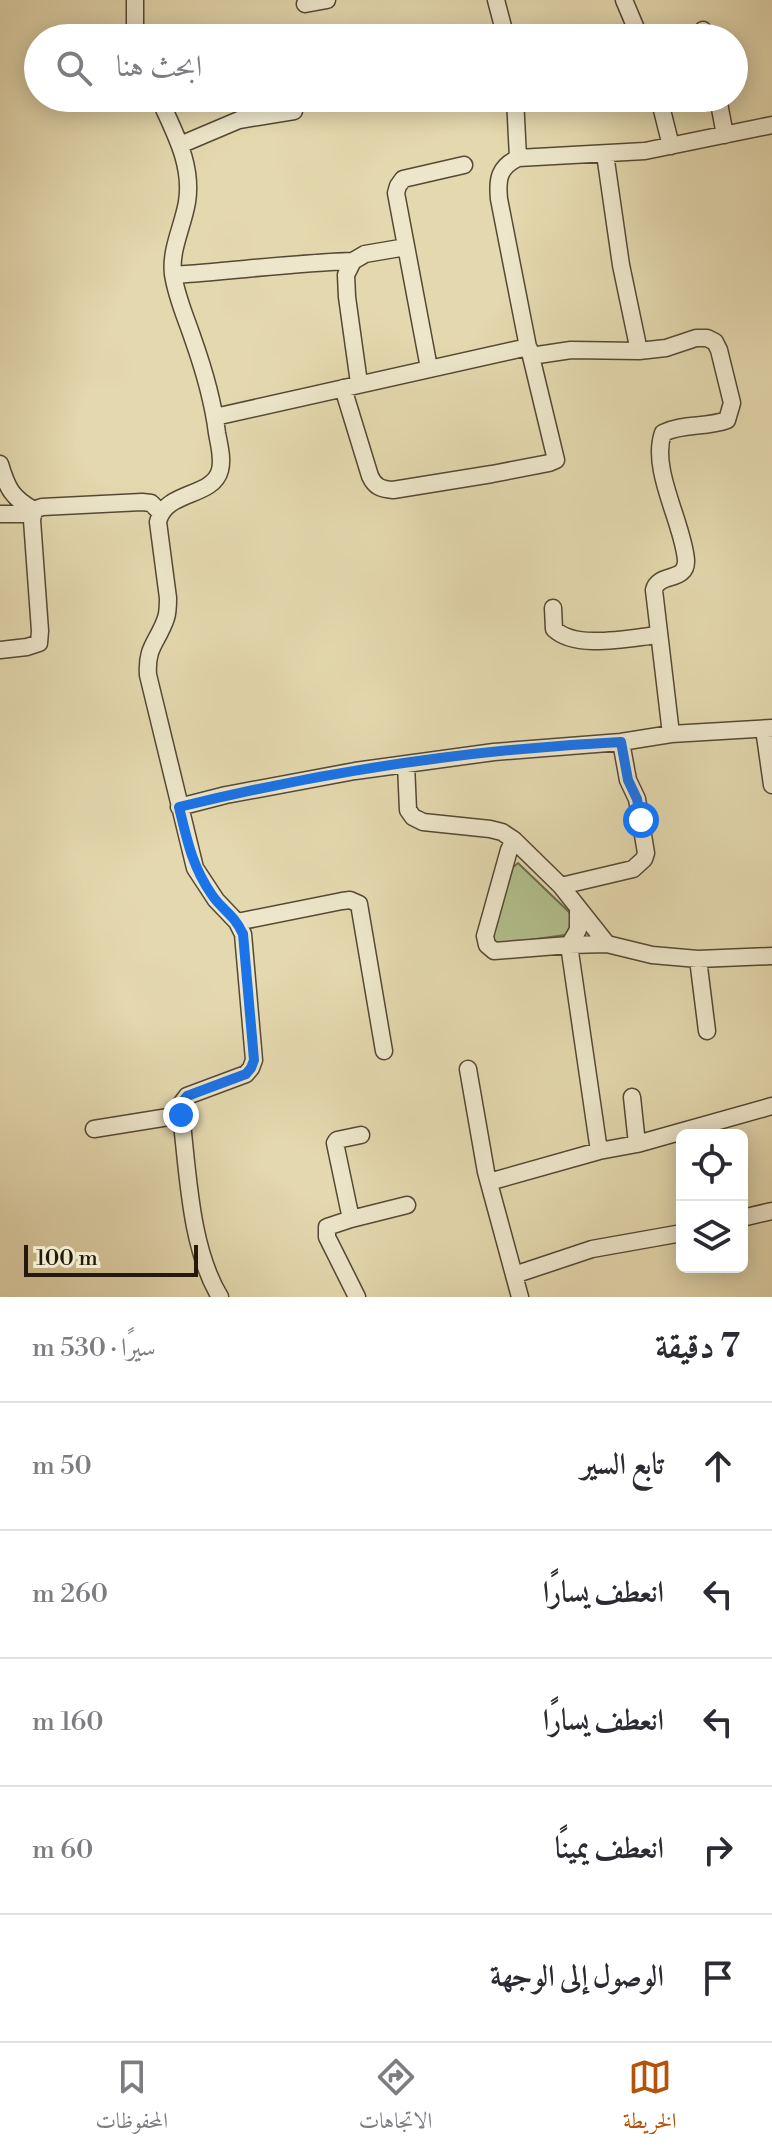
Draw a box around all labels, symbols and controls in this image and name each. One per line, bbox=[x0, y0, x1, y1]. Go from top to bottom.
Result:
search box bbox=[24, 24, 748, 112]
icon: search bbox=[52, 46, 96, 90]
text: ابحث هنا bbox=[116, 48, 202, 86]
route start bbox=[623, 802, 659, 838]
route end bbox=[163, 1097, 199, 1133]
map controls bbox=[676, 1129, 748, 1273]
button: locate bbox=[676, 1129, 748, 1201]
button: layers bbox=[676, 1201, 748, 1273]
scale bar bbox=[24, 1241, 198, 1277]
text: 100 m bbox=[36, 1245, 98, 1272]
text: 7 دقيقة bbox=[655, 1326, 740, 1368]
text: سيرًا · 530 m bbox=[32, 1332, 156, 1364]
icon: ahead bbox=[696, 1444, 740, 1488]
text: تابع السير bbox=[581, 1446, 664, 1484]
text: 50 m bbox=[32, 1450, 92, 1482]
icon: left bbox=[696, 1572, 740, 1616]
text: انعطف يسارًا bbox=[543, 1574, 664, 1612]
text: 260 m bbox=[32, 1578, 108, 1610]
icon: left bbox=[696, 1700, 740, 1744]
text: انعطف يسارًا bbox=[543, 1702, 664, 1740]
text: 160 m bbox=[32, 1706, 103, 1738]
icon: right bbox=[696, 1828, 740, 1872]
text: انعطف يمينًا bbox=[555, 1830, 664, 1868]
text: 60 m bbox=[32, 1834, 93, 1866]
icon: arrive bbox=[696, 1956, 740, 2000]
text: الوصول إلى الوجهة bbox=[490, 1958, 664, 1996]
tab: المحفوظات bbox=[95, 2055, 168, 2142]
tab: الاتجاهات bbox=[359, 2055, 432, 2142]
tab: الخريطة bbox=[623, 2055, 677, 2142]

